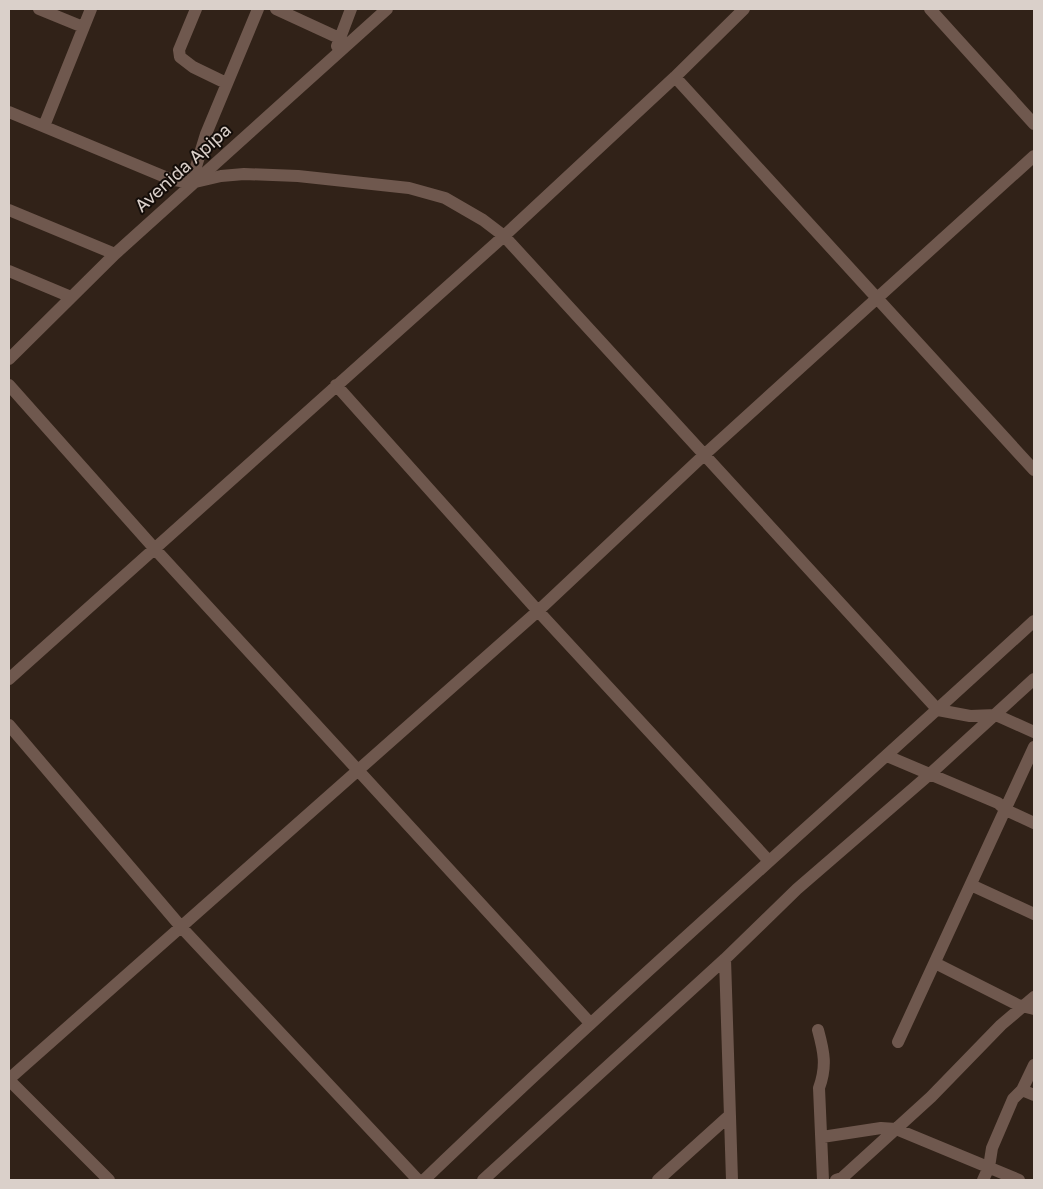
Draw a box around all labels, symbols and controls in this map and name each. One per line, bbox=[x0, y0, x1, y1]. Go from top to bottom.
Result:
street label: Avenida Apipa bbox=[130, 118, 235, 216]

